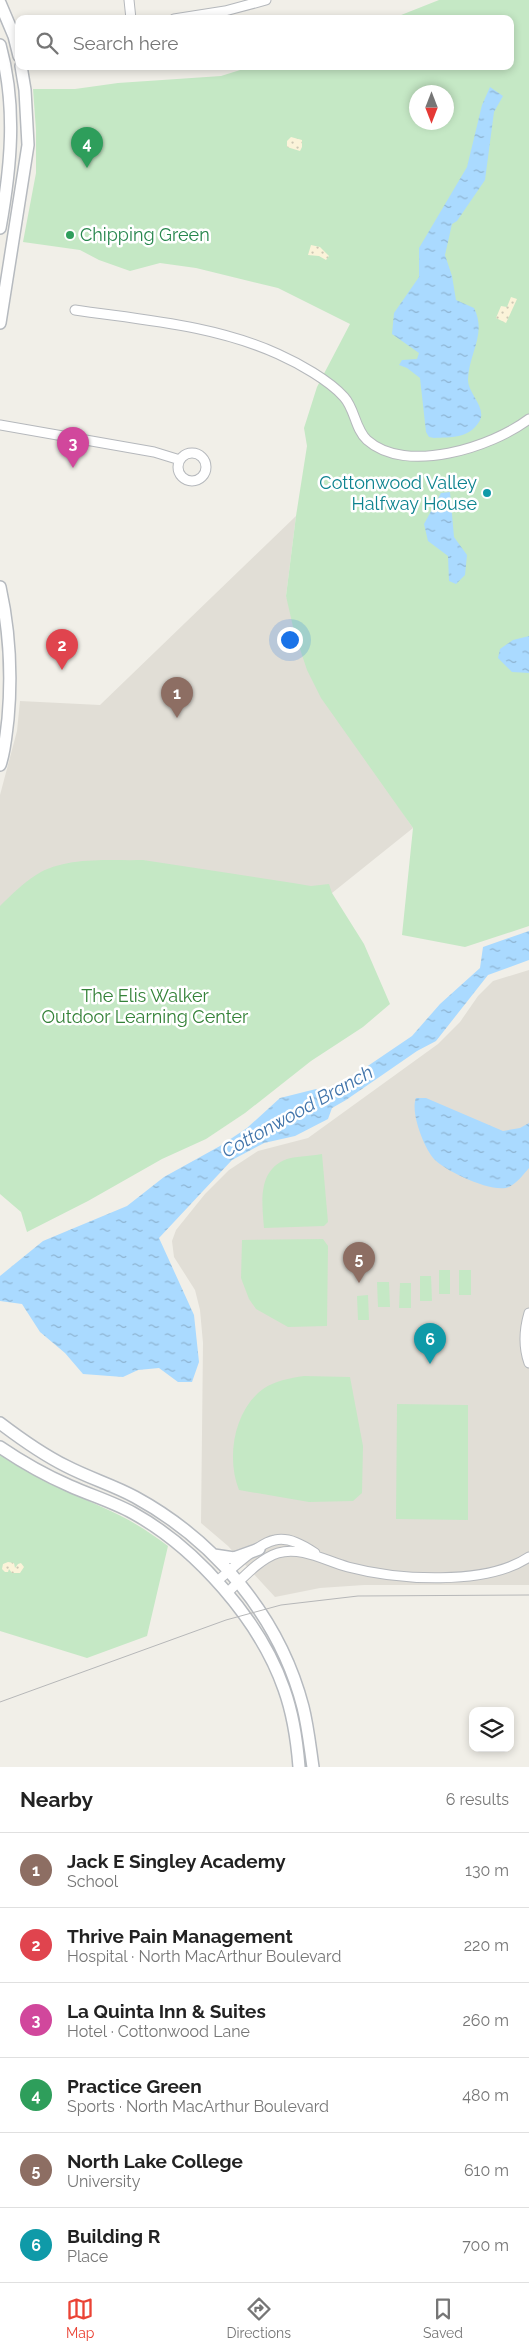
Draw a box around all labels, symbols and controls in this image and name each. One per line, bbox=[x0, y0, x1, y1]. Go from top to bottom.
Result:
search box bbox=[15, 15, 514, 70]
icon: search bbox=[33, 29, 61, 57]
text: Search here bbox=[73, 32, 179, 54]
north arrow bbox=[409, 85, 454, 130]
pin: 4 bbox=[71, 127, 103, 168]
place label: Chipping Green bbox=[80, 224, 210, 245]
marker: Chipping Green bbox=[64, 229, 76, 241]
pin: 3 bbox=[57, 427, 89, 468]
place label: Cottonwood Valley Halfway House bbox=[319, 472, 477, 514]
marker: Cottonwood Valley Halfway House bbox=[481, 487, 493, 499]
your location bbox=[277, 627, 303, 653]
pin: 2 bbox=[46, 629, 78, 670]
pin: 1 bbox=[161, 677, 193, 718]
park label: The Elis Walker Outdoor Learning Center bbox=[42, 985, 249, 1027]
water label: Cottonwood Branch bbox=[217, 1060, 377, 1162]
pin: 5 bbox=[343, 1242, 375, 1283]
pin: 6 bbox=[414, 1323, 446, 1364]
map controls bbox=[469, 1707, 514, 1752]
button: layers bbox=[469, 1707, 514, 1752]
text: Nearby bbox=[20, 1787, 93, 1812]
text: 6 results bbox=[446, 1790, 509, 1809]
text: Jack E Singley Academy bbox=[67, 1850, 286, 1872]
text: 1 bbox=[32, 1861, 40, 1880]
text: 130 m bbox=[465, 1861, 509, 1880]
text: School bbox=[67, 1872, 118, 1891]
text: Thrive Pain Management bbox=[67, 1925, 293, 1947]
text: 2 bbox=[31, 1936, 41, 1955]
text: 220 m bbox=[464, 1936, 509, 1955]
text: Hospital · North MacArthur Boulevard bbox=[67, 1947, 341, 1966]
text: La Quinta Inn & Suites bbox=[67, 2000, 266, 2022]
text: 3 bbox=[32, 2011, 40, 2030]
text: 260 m bbox=[462, 2011, 509, 2030]
text: Hotel · Cottonwood Lane bbox=[67, 2022, 250, 2041]
text: Practice Green bbox=[67, 2075, 202, 2097]
text: 4 bbox=[31, 2086, 41, 2105]
text: 480 m bbox=[462, 2086, 509, 2105]
text: Sports · North MacArthur Boulevard bbox=[67, 2097, 329, 2116]
text: North Lake College bbox=[67, 2150, 243, 2172]
text: 5 bbox=[32, 2161, 40, 2180]
text: 610 m bbox=[464, 2161, 509, 2180]
text: University bbox=[67, 2172, 140, 2191]
text: Building R bbox=[67, 2225, 160, 2247]
text: 6 bbox=[31, 2236, 41, 2255]
text: 700 m bbox=[462, 2236, 509, 2255]
text: Place bbox=[67, 2247, 108, 2266]
tab: Map bbox=[66, 2295, 94, 2341]
tab: Directions bbox=[226, 2295, 291, 2341]
tab: Saved bbox=[423, 2295, 463, 2341]

